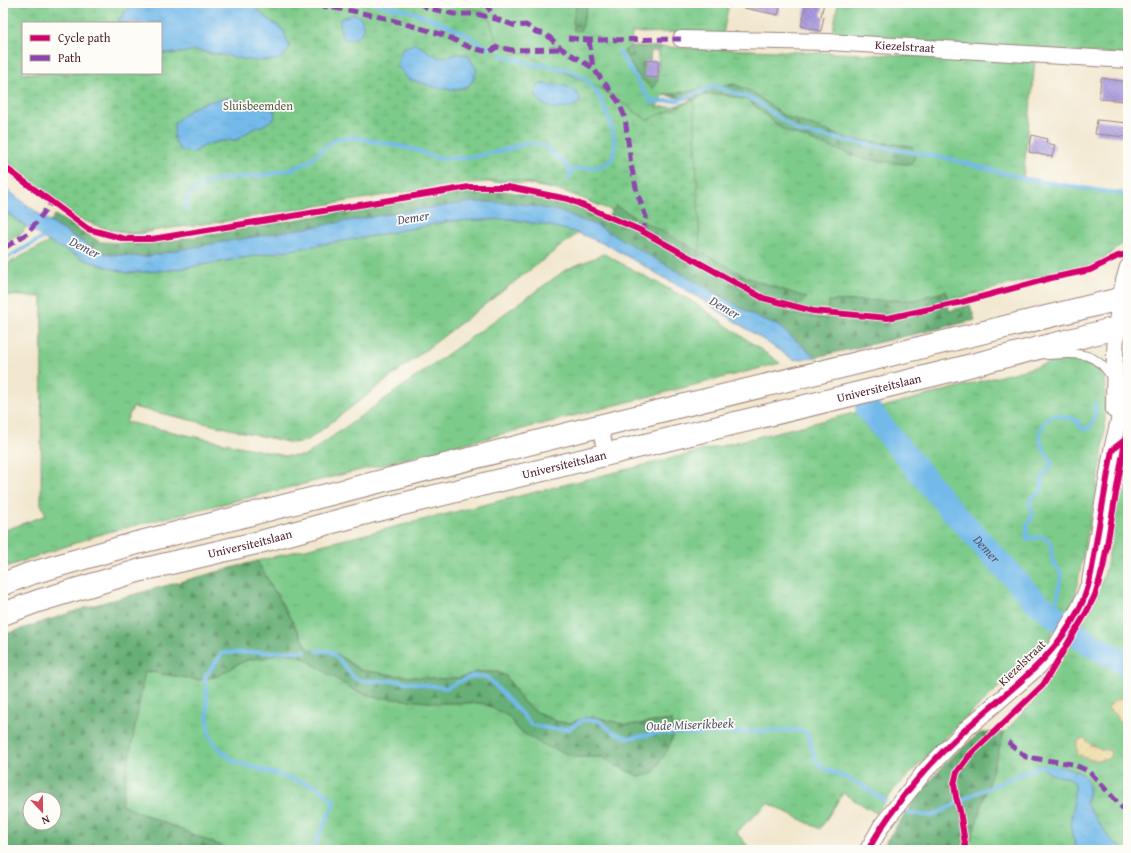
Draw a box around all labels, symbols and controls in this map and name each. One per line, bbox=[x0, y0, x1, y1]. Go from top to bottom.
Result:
legend bbox=[22, 22, 162, 74]
text: Cycle path bbox=[58, 29, 111, 46]
street label: Kiezelstraat bbox=[874, 36, 936, 56]
text: Path bbox=[58, 49, 81, 66]
park label: Sluisbeemden bbox=[223, 97, 293, 114]
water label: Demer bbox=[395, 205, 432, 230]
water label: Demer bbox=[65, 231, 104, 264]
water label: Demer bbox=[705, 291, 744, 324]
street label: Universiteitslaan bbox=[835, 369, 923, 406]
street label: Universiteitslaan bbox=[520, 446, 608, 483]
street label: Universiteitslaan bbox=[206, 525, 294, 562]
water label: Demer bbox=[968, 530, 1005, 568]
street label: Kiezelstraat bbox=[994, 635, 1050, 690]
water label: Oude Miserikbeek bbox=[646, 713, 734, 736]
north arrow bbox=[22, 791, 62, 831]
text: N bbox=[39, 811, 52, 829]

